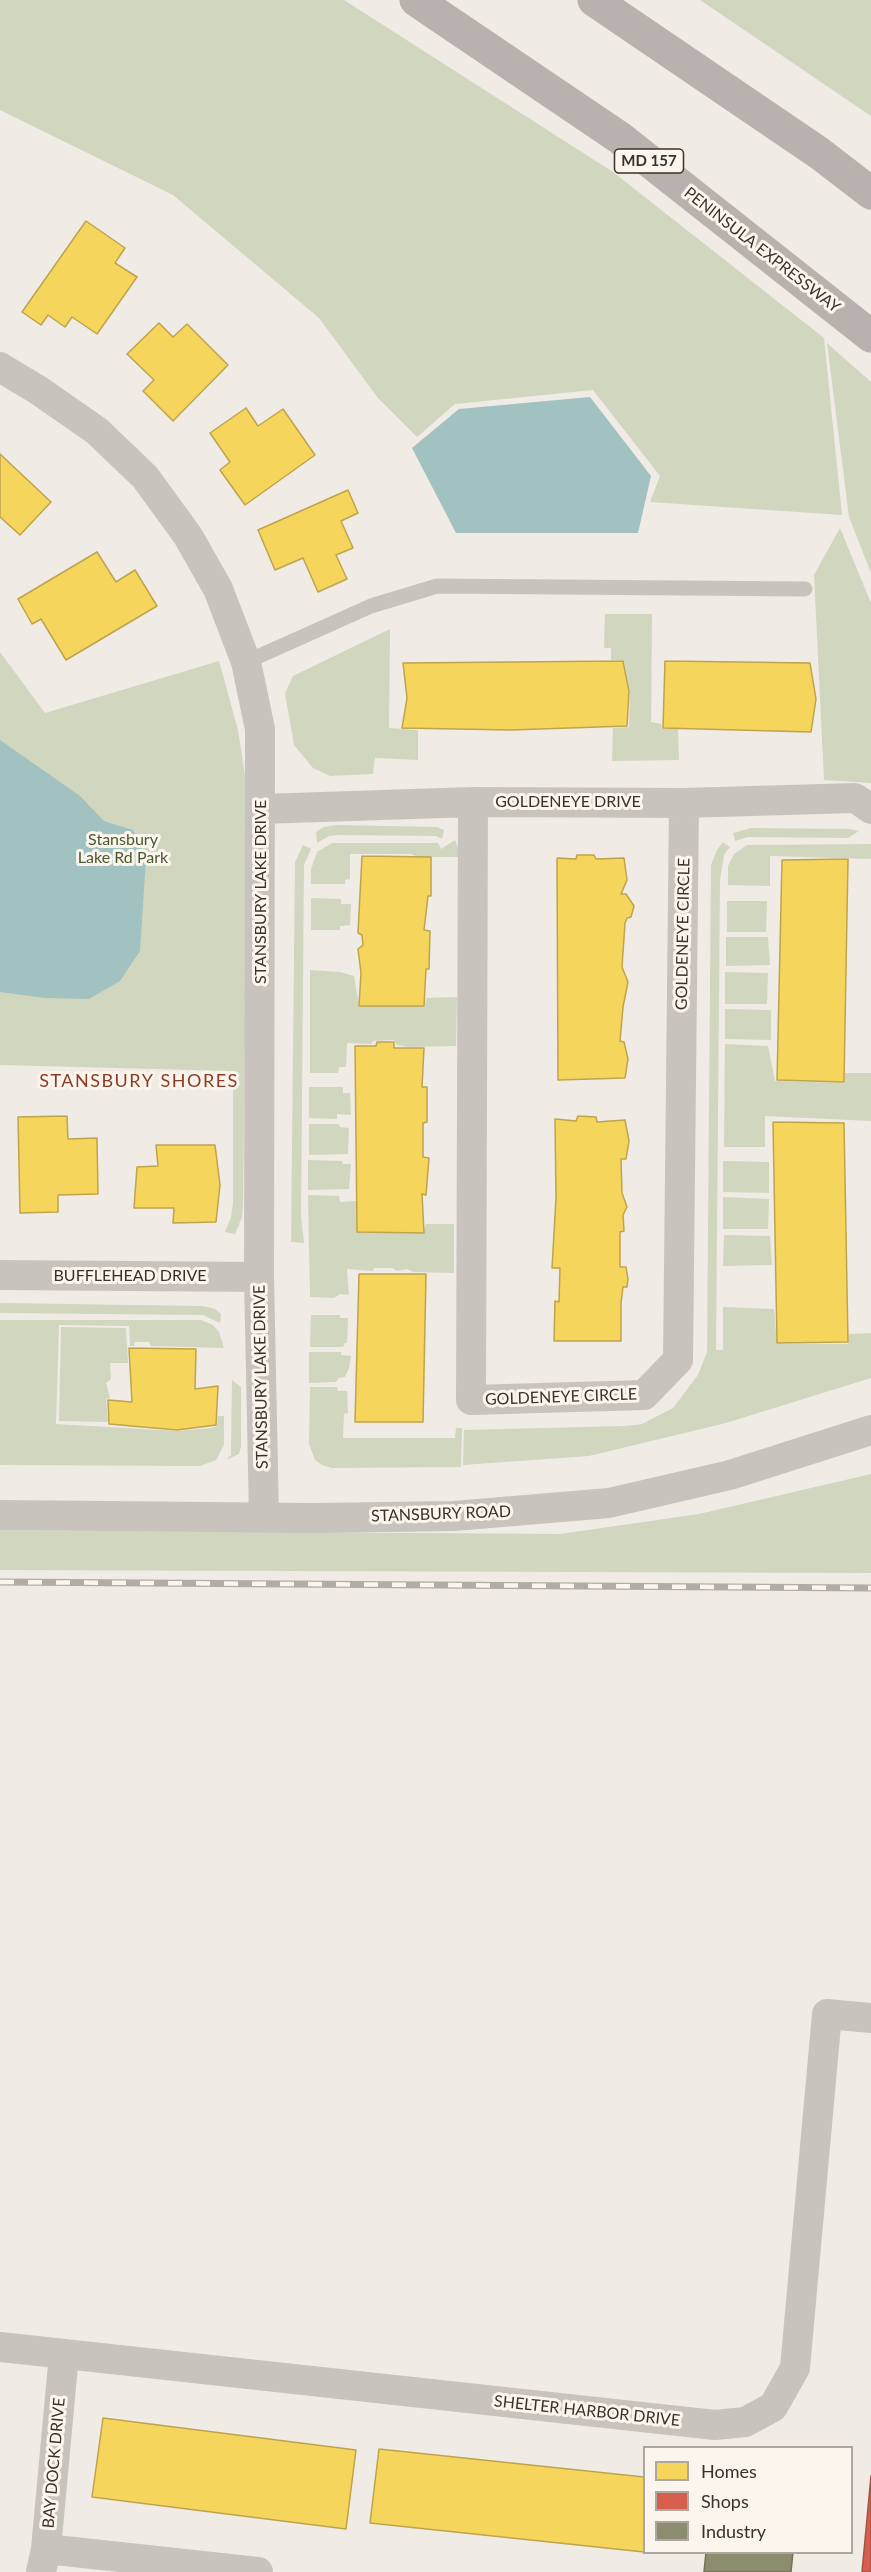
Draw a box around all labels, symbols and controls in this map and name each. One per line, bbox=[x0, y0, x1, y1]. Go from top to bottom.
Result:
road number: MD 157 bbox=[614, 149, 684, 173]
street label: PENINSULA EXPRESSWAY bbox=[680, 183, 844, 317]
street label: GOLDENEYE DRIVE bbox=[495, 792, 641, 812]
street label: STANSBURY LAKE DRIVE bbox=[251, 800, 271, 984]
park label: Stansbury Lake Rd Park bbox=[78, 830, 168, 868]
street label: GOLDENEYE CIRCLE bbox=[672, 858, 694, 1010]
district label: STANSBURY SHORES bbox=[39, 1070, 239, 1092]
street label: BUFFLEHEAD DRIVE bbox=[54, 1266, 206, 1286]
street label: STANSBURY LAKE DRIVE bbox=[250, 1285, 272, 1469]
street label: GOLDENEYE CIRCLE bbox=[485, 1385, 637, 1409]
street label: STANSBURY ROAD bbox=[371, 1502, 511, 1526]
street label: SHELTER HARBOR DRIVE bbox=[493, 2392, 681, 2430]
street label: BAY DOCK DRIVE bbox=[39, 2397, 69, 2529]
legend bbox=[643, 2446, 853, 2554]
text: Homes bbox=[701, 2460, 757, 2482]
text: Shops bbox=[701, 2490, 749, 2512]
text: Industry bbox=[701, 2520, 766, 2542]

